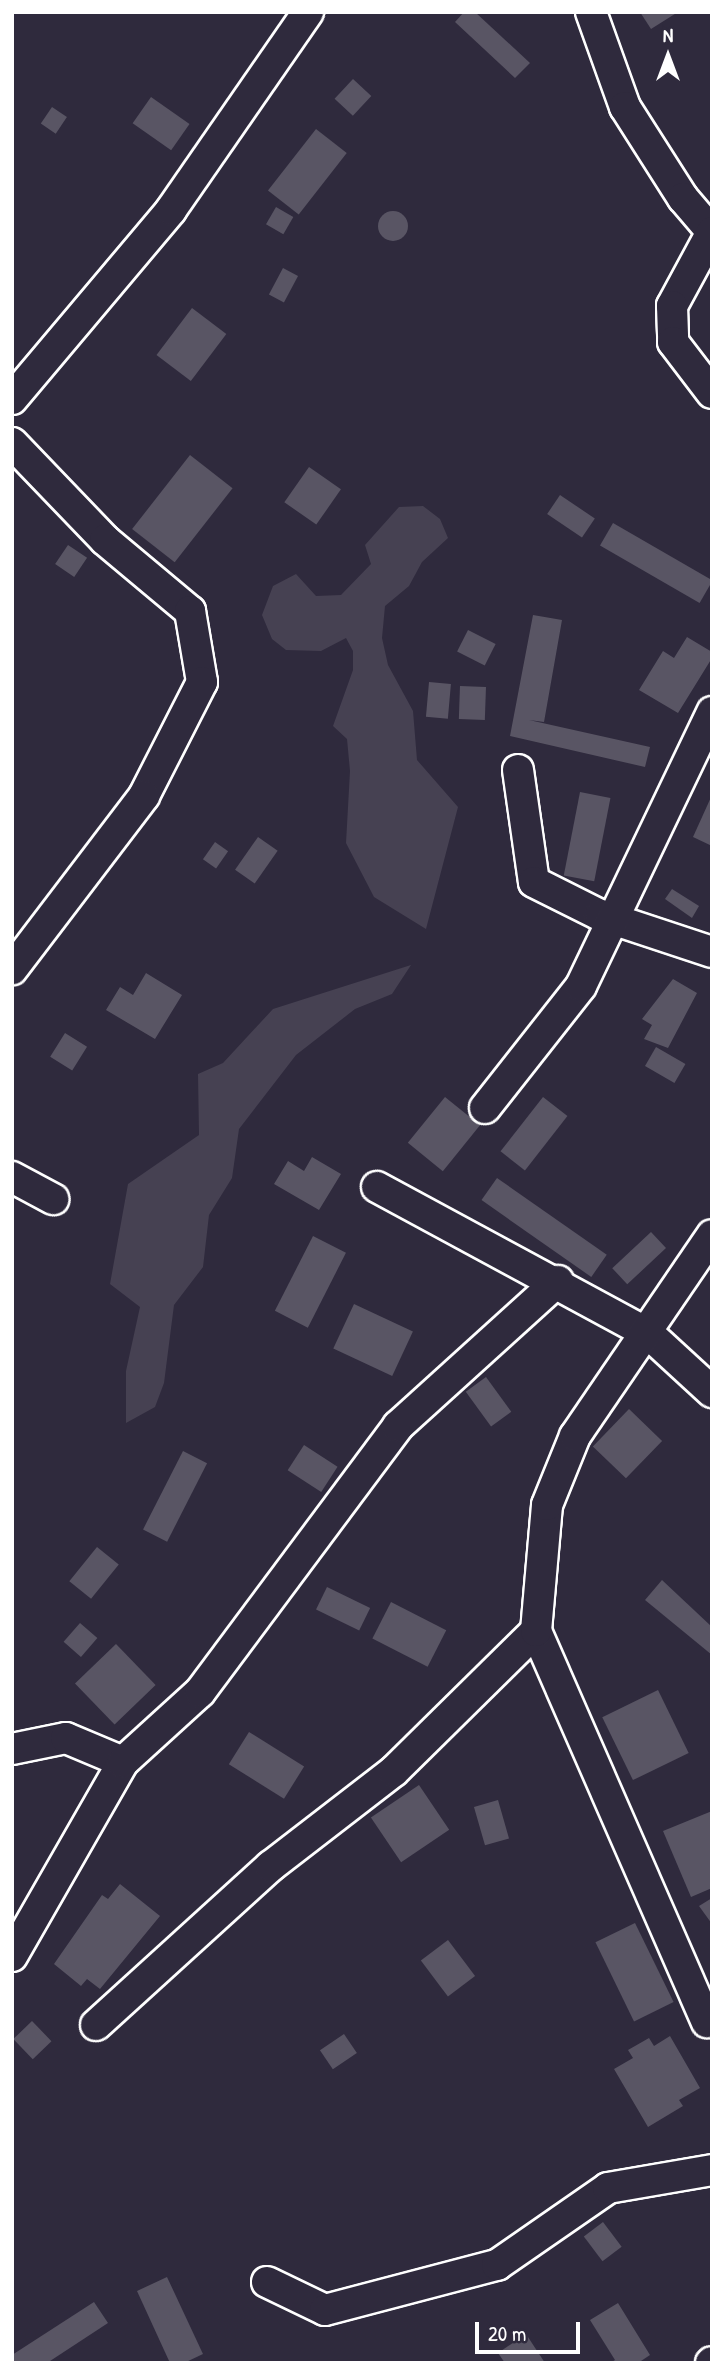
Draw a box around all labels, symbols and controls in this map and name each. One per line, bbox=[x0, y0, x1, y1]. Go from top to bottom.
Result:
north arrow bbox=[633, 21, 703, 91]
text: N bbox=[663, 22, 673, 48]
scale bar bbox=[479, 2308, 584, 2352]
text: 20 m bbox=[488, 2319, 526, 2348]

